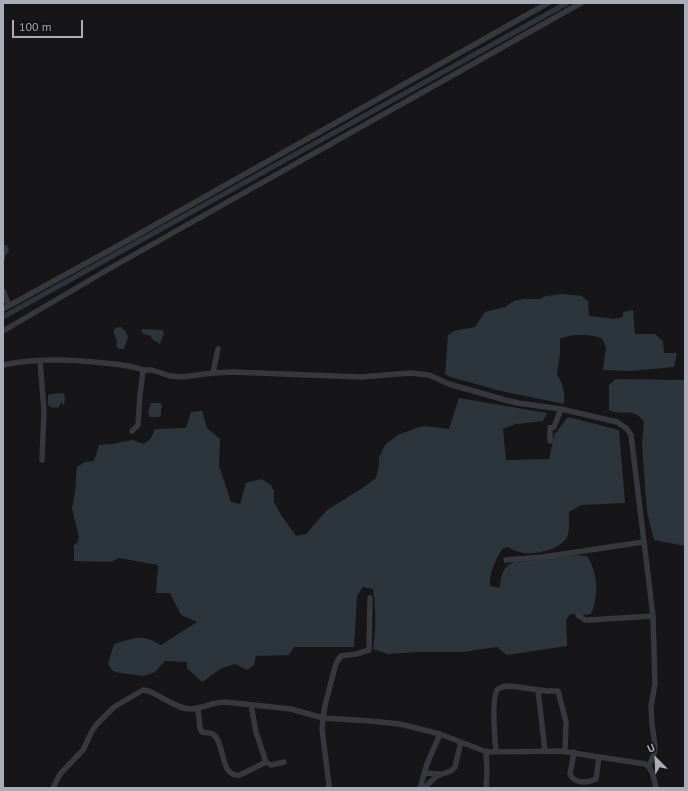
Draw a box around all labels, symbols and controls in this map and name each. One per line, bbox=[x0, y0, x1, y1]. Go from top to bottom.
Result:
scale bar bbox=[14, 12, 85, 38]
text: 100 m bbox=[19, 19, 52, 34]
north arrow bbox=[636, 739, 676, 779]
text: U bbox=[645, 740, 657, 756]

